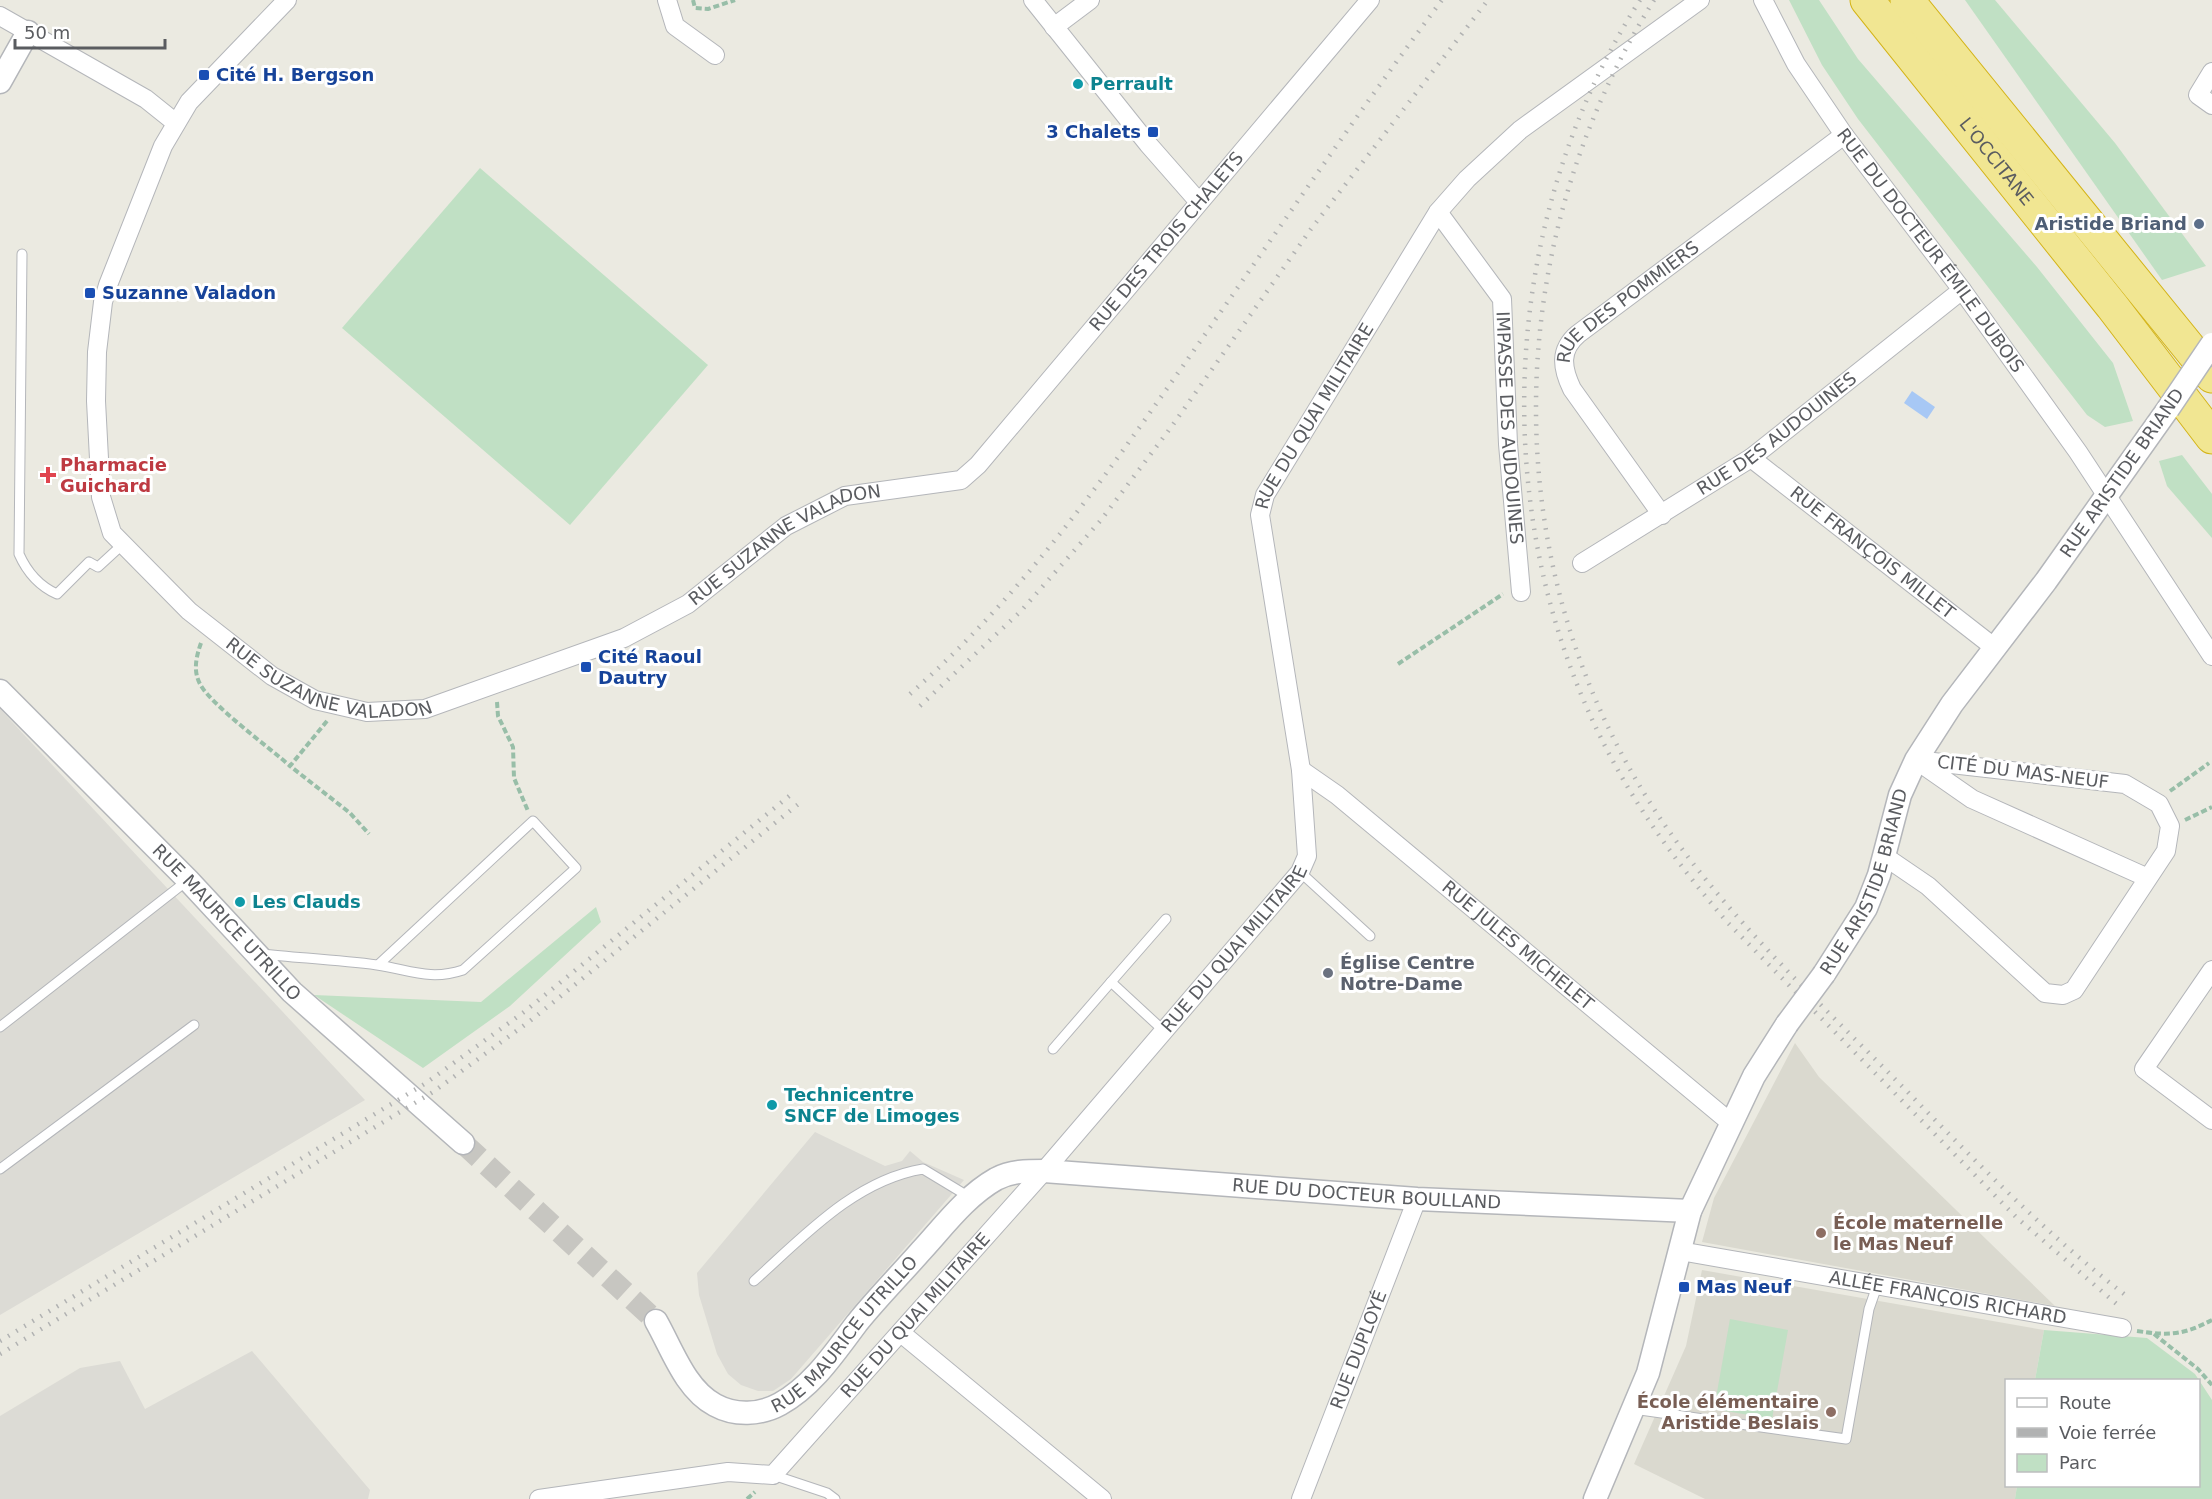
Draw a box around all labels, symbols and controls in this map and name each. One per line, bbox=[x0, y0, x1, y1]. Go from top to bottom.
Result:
scale bar bbox=[15, 12, 165, 50]
text: 50 m bbox=[24, 22, 70, 43]
place label: Cité H. Bergson bbox=[216, 64, 374, 85]
marker: Cité H. Bergson bbox=[197, 68, 211, 82]
place label: Perrault bbox=[1090, 73, 1173, 94]
marker: Perrault bbox=[1071, 77, 1085, 91]
street label: L'OCCITANE bbox=[1955, 113, 2038, 209]
place label: 3 Chalets bbox=[1046, 121, 1141, 142]
street label: RUE DU DOCTEUR ÉMILE DUBOIS bbox=[1833, 124, 2029, 376]
marker: 3 Chalets bbox=[1146, 125, 1160, 139]
street label: RUE DES TROIS CHALETS bbox=[1085, 147, 1247, 335]
place label: Aristide Briand bbox=[2035, 213, 2187, 234]
marker: Aristide Briand bbox=[2192, 217, 2206, 231]
street label: RUE DES POMMIERS bbox=[1553, 236, 1703, 364]
place label: Suzanne Valadon bbox=[102, 282, 276, 303]
marker: Suzanne Valadon bbox=[83, 286, 97, 300]
street label: IMPASSE DES AUDOUINES bbox=[1493, 311, 1528, 545]
street label: RUE DU QUAI MILITAIRE bbox=[1251, 319, 1378, 511]
street label: RUE DES AUDOUINES bbox=[1693, 367, 1860, 499]
street label: RUE ARISTIDE BRIAND bbox=[2055, 384, 2188, 561]
place label: Pharmacie Guichard bbox=[60, 454, 167, 496]
marker: Pharmacie Guichard bbox=[41, 468, 55, 482]
street label: RUE SUZANNE VALADON bbox=[684, 480, 882, 609]
street label: RUE FRANÇOIS MILLET bbox=[1786, 481, 1960, 624]
street label: RUE SUZANNE VALADON bbox=[222, 633, 435, 722]
place label: Cité Raoul Dautry bbox=[598, 646, 702, 688]
marker: Cité Raoul Dautry bbox=[579, 660, 593, 674]
street label: CITÉ DU MAS-NEUF bbox=[1936, 751, 2110, 792]
street label: RUE ARISTIDE BRIAND bbox=[1815, 786, 1911, 978]
street label: RUE MAURICE UTRILLO bbox=[148, 840, 305, 1005]
street label: RUE DU QUAI MILITAIRE bbox=[1157, 862, 1312, 1036]
street label: RUE JULES MICHELET bbox=[1438, 876, 1599, 1015]
place label: Les Clauds bbox=[252, 891, 361, 912]
marker: Les Clauds bbox=[233, 895, 247, 909]
place label: Église Centre Notre-Dame bbox=[1340, 952, 1475, 994]
marker: Église Centre Notre-Dame bbox=[1321, 966, 1335, 980]
place label: Technicentre SNCF de Limoges bbox=[784, 1084, 960, 1126]
marker: Technicentre SNCF de Limoges bbox=[765, 1098, 779, 1112]
street label: RUE DU DOCTEUR BOULLAND bbox=[1231, 1174, 1502, 1213]
place label: École maternelle le Mas Neuf bbox=[1833, 1212, 2003, 1254]
marker: École maternelle le Mas Neuf bbox=[1814, 1226, 1828, 1240]
street label: RUE DU QUAI MILITAIRE bbox=[836, 1228, 994, 1402]
street label: RUE MAURICE UTRILLO bbox=[768, 1251, 922, 1417]
street label: ALLÉE FRANÇOIS RICHARD bbox=[1828, 1266, 2068, 1328]
place label: Mas Neuf bbox=[1696, 1276, 1791, 1297]
marker: Mas Neuf bbox=[1677, 1280, 1691, 1294]
street label: RUE DUPLOYÉ bbox=[1326, 1287, 1391, 1412]
legend bbox=[2005, 1379, 2200, 1487]
place label: École élémentaire Aristide Beslais bbox=[1637, 1391, 1819, 1433]
text: Route bbox=[2059, 1392, 2111, 1413]
marker: École élémentaire Aristide Beslais bbox=[1824, 1405, 1838, 1419]
text: Voie ferrée bbox=[2059, 1422, 2156, 1443]
text: Parc bbox=[2059, 1452, 2097, 1473]

